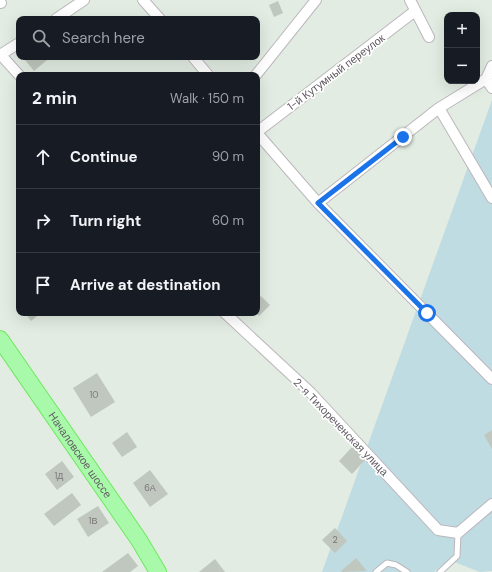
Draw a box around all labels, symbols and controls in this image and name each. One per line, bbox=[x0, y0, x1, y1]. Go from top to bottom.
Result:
map controls bbox=[444, 12, 480, 84]
button: + bbox=[444, 12, 480, 48]
search box bbox=[16, 16, 260, 60]
icon: search bbox=[30, 27, 52, 49]
text: Search here bbox=[62, 28, 145, 48]
street label: 1-й Кутумный переулок bbox=[284, 31, 388, 113]
button: − bbox=[444, 48, 480, 84]
text: 2 min bbox=[32, 87, 77, 109]
text: Walk · 150 m bbox=[170, 90, 244, 107]
route end bbox=[394, 128, 412, 146]
icon: ahead bbox=[32, 146, 54, 168]
text: Continue bbox=[70, 147, 138, 167]
text: 90 m bbox=[212, 148, 244, 165]
icon: right bbox=[32, 210, 54, 232]
text: Turn right bbox=[70, 211, 141, 231]
text: 60 m bbox=[212, 212, 244, 229]
icon: arrive bbox=[32, 274, 54, 296]
text: Arrive at destination bbox=[70, 275, 221, 295]
route start bbox=[418, 304, 436, 322]
street label: 2-я Тихореченская улица bbox=[291, 375, 392, 479]
house number: 10 bbox=[90, 389, 98, 401]
street label: Началовское шоссе bbox=[45, 409, 115, 501]
house number: 1Д bbox=[55, 470, 63, 482]
house number: 6А bbox=[144, 482, 156, 494]
house number: 1В bbox=[89, 515, 97, 527]
house number: 2 bbox=[332, 534, 338, 546]

